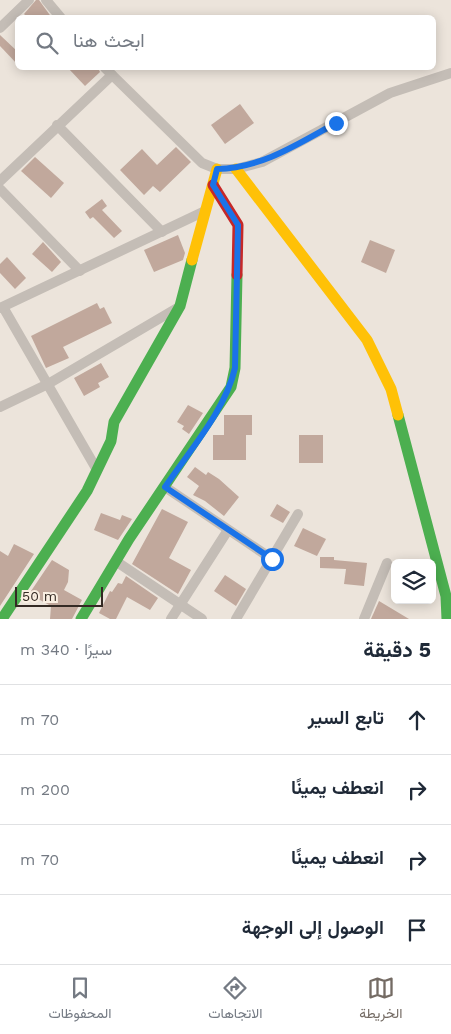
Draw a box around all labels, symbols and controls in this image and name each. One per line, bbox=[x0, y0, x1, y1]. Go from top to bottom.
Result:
search box bbox=[15, 15, 436, 70]
icon: search bbox=[33, 29, 61, 57]
text: ابحث هنا bbox=[73, 29, 145, 52]
route end bbox=[325, 112, 348, 135]
route start bbox=[261, 548, 284, 571]
map controls bbox=[391, 559, 436, 604]
button: layers bbox=[391, 559, 436, 604]
scale bar bbox=[15, 584, 102, 607]
text: 50 m bbox=[22, 588, 57, 604]
text: 5 دقيقة bbox=[363, 637, 431, 662]
text: سيرًا · 340 m bbox=[20, 640, 112, 659]
text: تابع السير bbox=[308, 706, 384, 729]
icon: ahead bbox=[403, 706, 431, 734]
text: 70 m bbox=[20, 710, 59, 729]
text: انعطف يمينًا bbox=[291, 776, 384, 799]
icon: right bbox=[403, 776, 431, 804]
text: 200 m bbox=[20, 780, 70, 799]
text: انعطف يمينًا bbox=[291, 846, 384, 869]
icon: right bbox=[403, 846, 431, 874]
text: 70 m bbox=[20, 850, 59, 869]
text: الوصول إلى الوجهة bbox=[242, 916, 384, 939]
icon: arrive bbox=[403, 916, 431, 944]
tab: المحفوظات bbox=[48, 974, 111, 1026]
tab: الاتجاهات bbox=[208, 974, 263, 1026]
tab: الخريطة bbox=[359, 974, 403, 1026]

